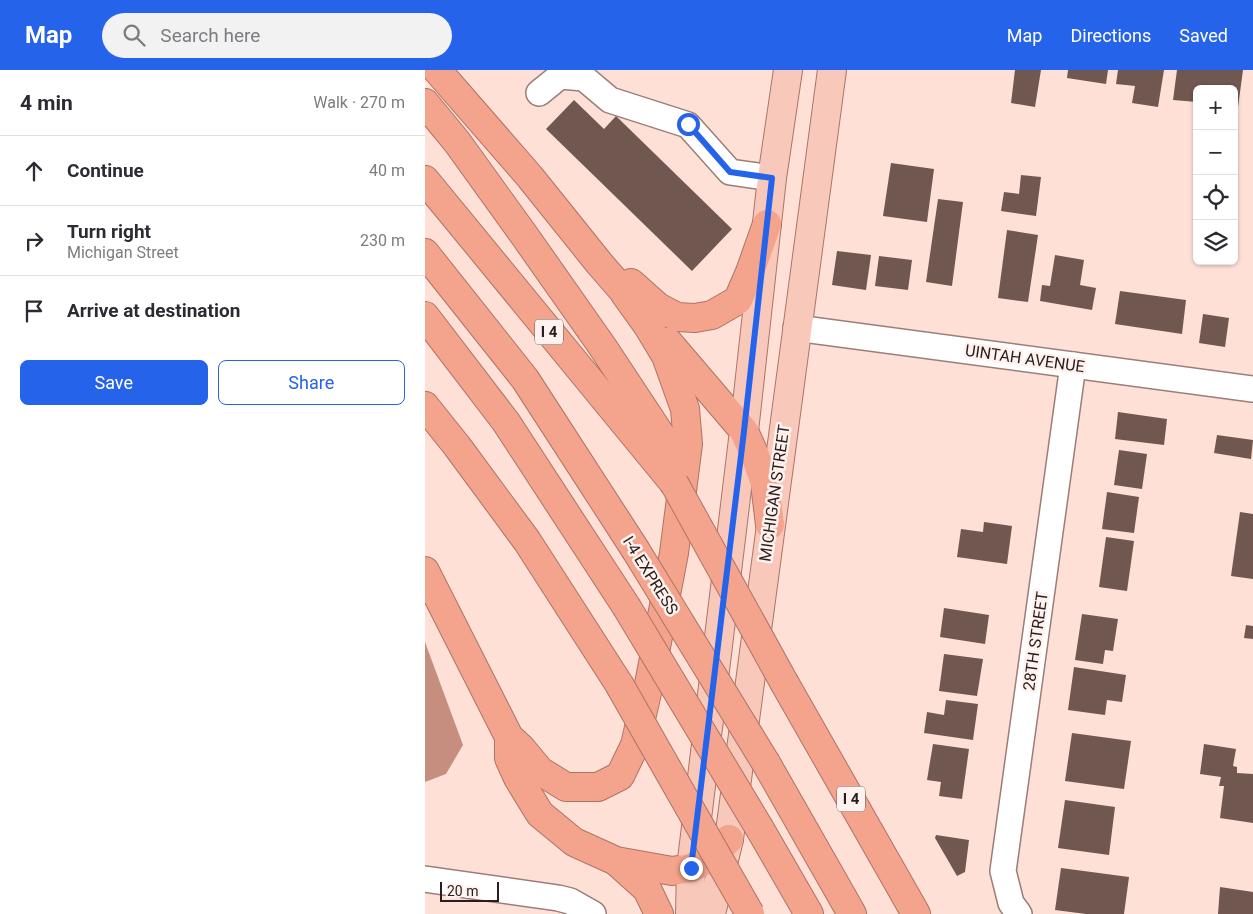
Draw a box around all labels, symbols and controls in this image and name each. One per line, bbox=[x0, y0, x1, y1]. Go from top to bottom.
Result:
search box bbox=[102, 13, 452, 58]
text: Map bbox=[25, 21, 72, 49]
icon: search bbox=[120, 21, 148, 49]
text: Search here bbox=[160, 24, 260, 47]
text: Map bbox=[1007, 25, 1042, 46]
text: Directions bbox=[1070, 25, 1151, 46]
text: Saved bbox=[1179, 25, 1228, 46]
map controls bbox=[1193, 85, 1238, 265]
button: + bbox=[1193, 85, 1238, 130]
text: 4 min bbox=[20, 91, 73, 115]
text: Walk · 270 m bbox=[313, 93, 405, 112]
route start bbox=[677, 113, 700, 136]
button: − bbox=[1193, 130, 1238, 175]
icon: ahead bbox=[20, 157, 48, 185]
text: Continue bbox=[67, 159, 144, 182]
text: 40 m bbox=[369, 161, 405, 180]
button: locate bbox=[1193, 175, 1238, 220]
text: Turn right bbox=[67, 220, 151, 243]
button: layers bbox=[1193, 220, 1238, 265]
icon: right bbox=[20, 227, 48, 255]
text: 230 m bbox=[360, 231, 405, 250]
text: Michigan Street bbox=[67, 243, 179, 262]
icon: arrive bbox=[20, 297, 48, 325]
text: Arrive at destination bbox=[67, 299, 240, 322]
road number: I 4 bbox=[535, 320, 563, 344]
street label: UINTAH AVENUE bbox=[964, 341, 1086, 376]
button: Save bbox=[20, 360, 208, 405]
button: Share bbox=[218, 360, 405, 405]
street label: MICHIGAN STREET bbox=[755, 423, 794, 563]
street label: I-4 EXPRESS bbox=[619, 533, 682, 618]
street label: 28TH STREET bbox=[1019, 590, 1052, 692]
road number: I 4 bbox=[837, 786, 865, 812]
route end bbox=[680, 857, 703, 880]
scale bar bbox=[440, 879, 499, 902]
text: 20 m bbox=[447, 883, 479, 899]

